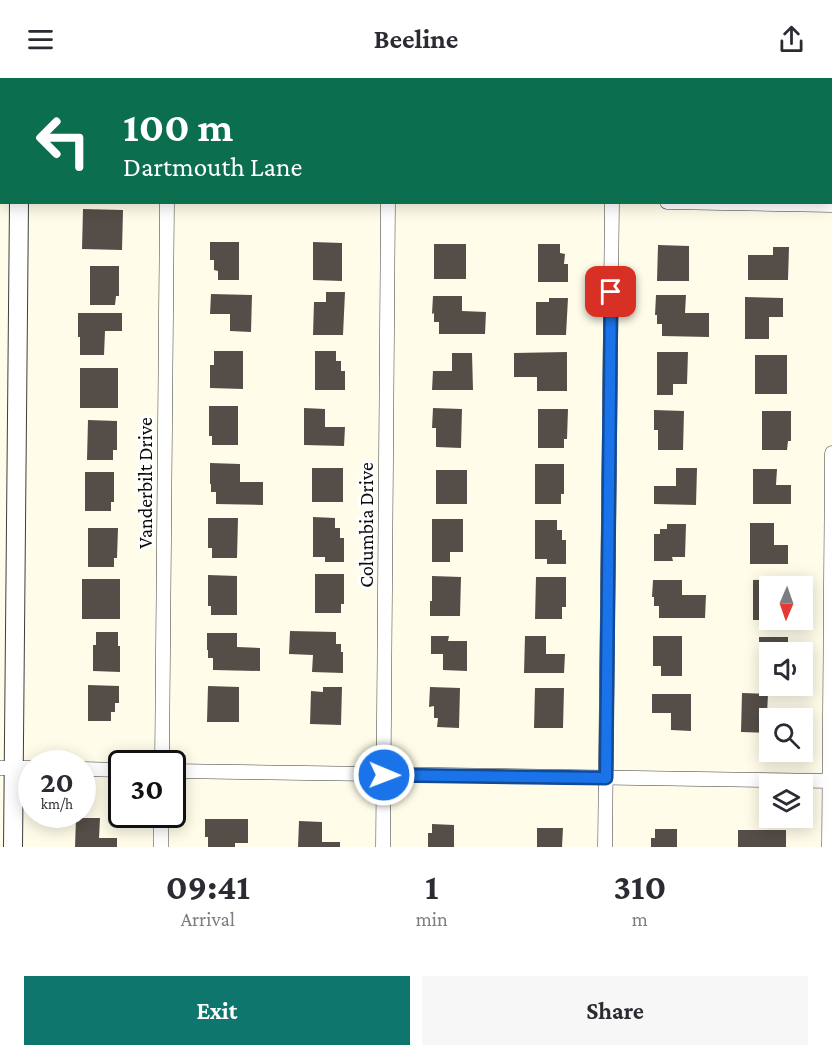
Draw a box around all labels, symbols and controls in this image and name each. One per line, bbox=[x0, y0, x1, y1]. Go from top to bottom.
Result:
icon: menu bbox=[24, 23, 57, 56]
icon: share bbox=[775, 23, 808, 56]
text: Beeline bbox=[374, 24, 458, 54]
icon: left bbox=[24, 102, 102, 180]
text: 100 m bbox=[123, 103, 233, 150]
text: Dartmouth Lane bbox=[123, 152, 302, 182]
pin bbox=[585, 266, 636, 317]
icon: arrive bbox=[594, 275, 627, 308]
street label: Vanderbilt Drive bbox=[134, 417, 156, 549]
street label: Columbia Drive bbox=[355, 462, 377, 588]
north arrow bbox=[759, 576, 813, 630]
map controls bbox=[759, 576, 813, 828]
button: sound bbox=[759, 642, 813, 696]
button: search bbox=[759, 708, 813, 762]
position arrow bbox=[352, 743, 416, 807]
speed limit sign: 30 bbox=[108, 750, 186, 828]
text: 20 bbox=[40, 765, 74, 798]
button: layers bbox=[759, 774, 813, 828]
text: km/h bbox=[41, 796, 73, 812]
text: 09:41 bbox=[166, 867, 250, 907]
text: 1 bbox=[425, 867, 438, 907]
text: 310 bbox=[613, 867, 666, 907]
text: Arrival bbox=[181, 908, 235, 930]
text: min bbox=[416, 908, 448, 930]
text: m bbox=[632, 908, 648, 930]
button: Exit bbox=[24, 976, 410, 1045]
button: Share bbox=[422, 976, 808, 1045]

